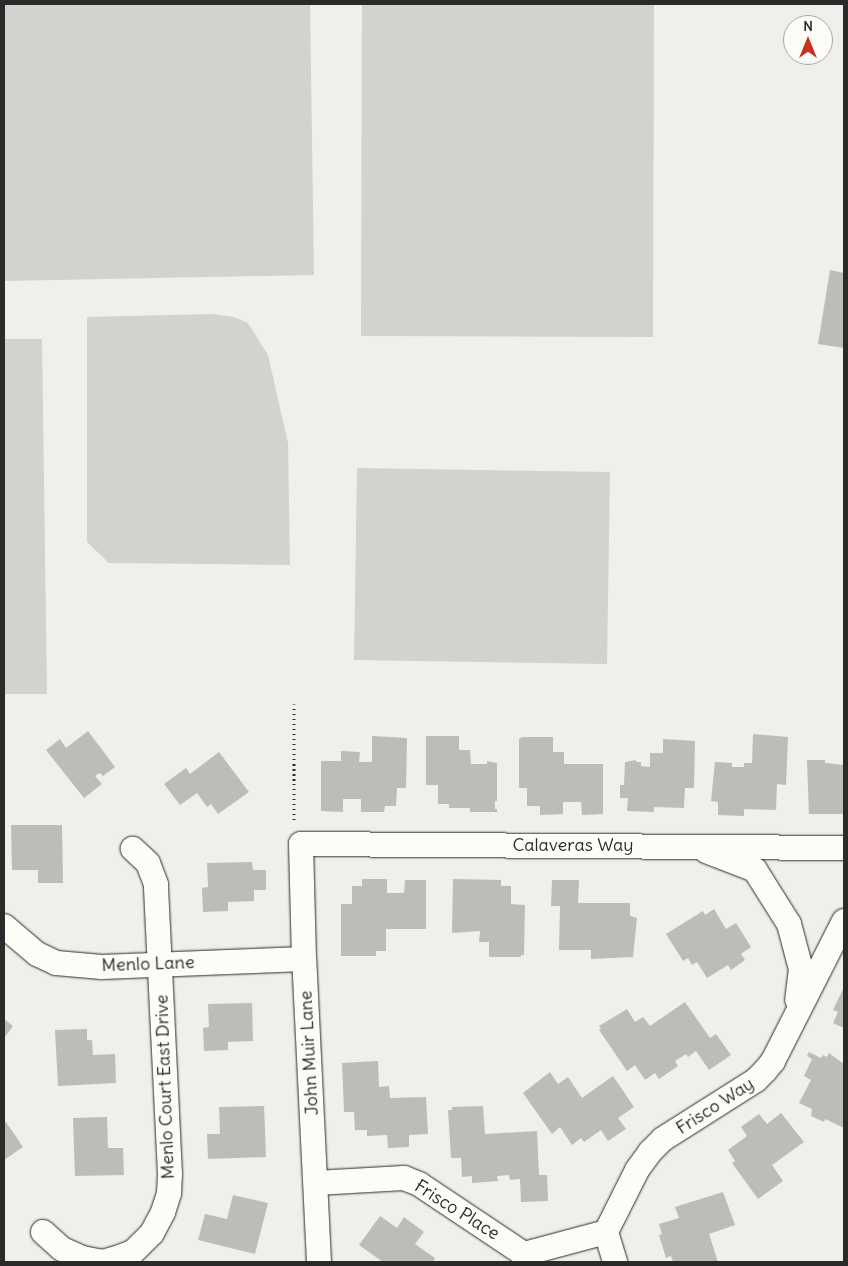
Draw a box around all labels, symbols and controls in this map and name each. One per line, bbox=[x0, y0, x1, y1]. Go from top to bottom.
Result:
north arrow bbox=[783, 15, 833, 65]
text: N bbox=[803, 17, 813, 35]
street label: Calaveras Way bbox=[513, 834, 633, 856]
street label: Menlo Lane bbox=[101, 952, 195, 976]
street label: John Muir Lane bbox=[295, 990, 323, 1116]
street label: Menlo Court East Drive bbox=[151, 994, 179, 1180]
street label: Frisco Way bbox=[672, 1073, 758, 1139]
street label: Frisco Place bbox=[411, 1175, 503, 1245]

